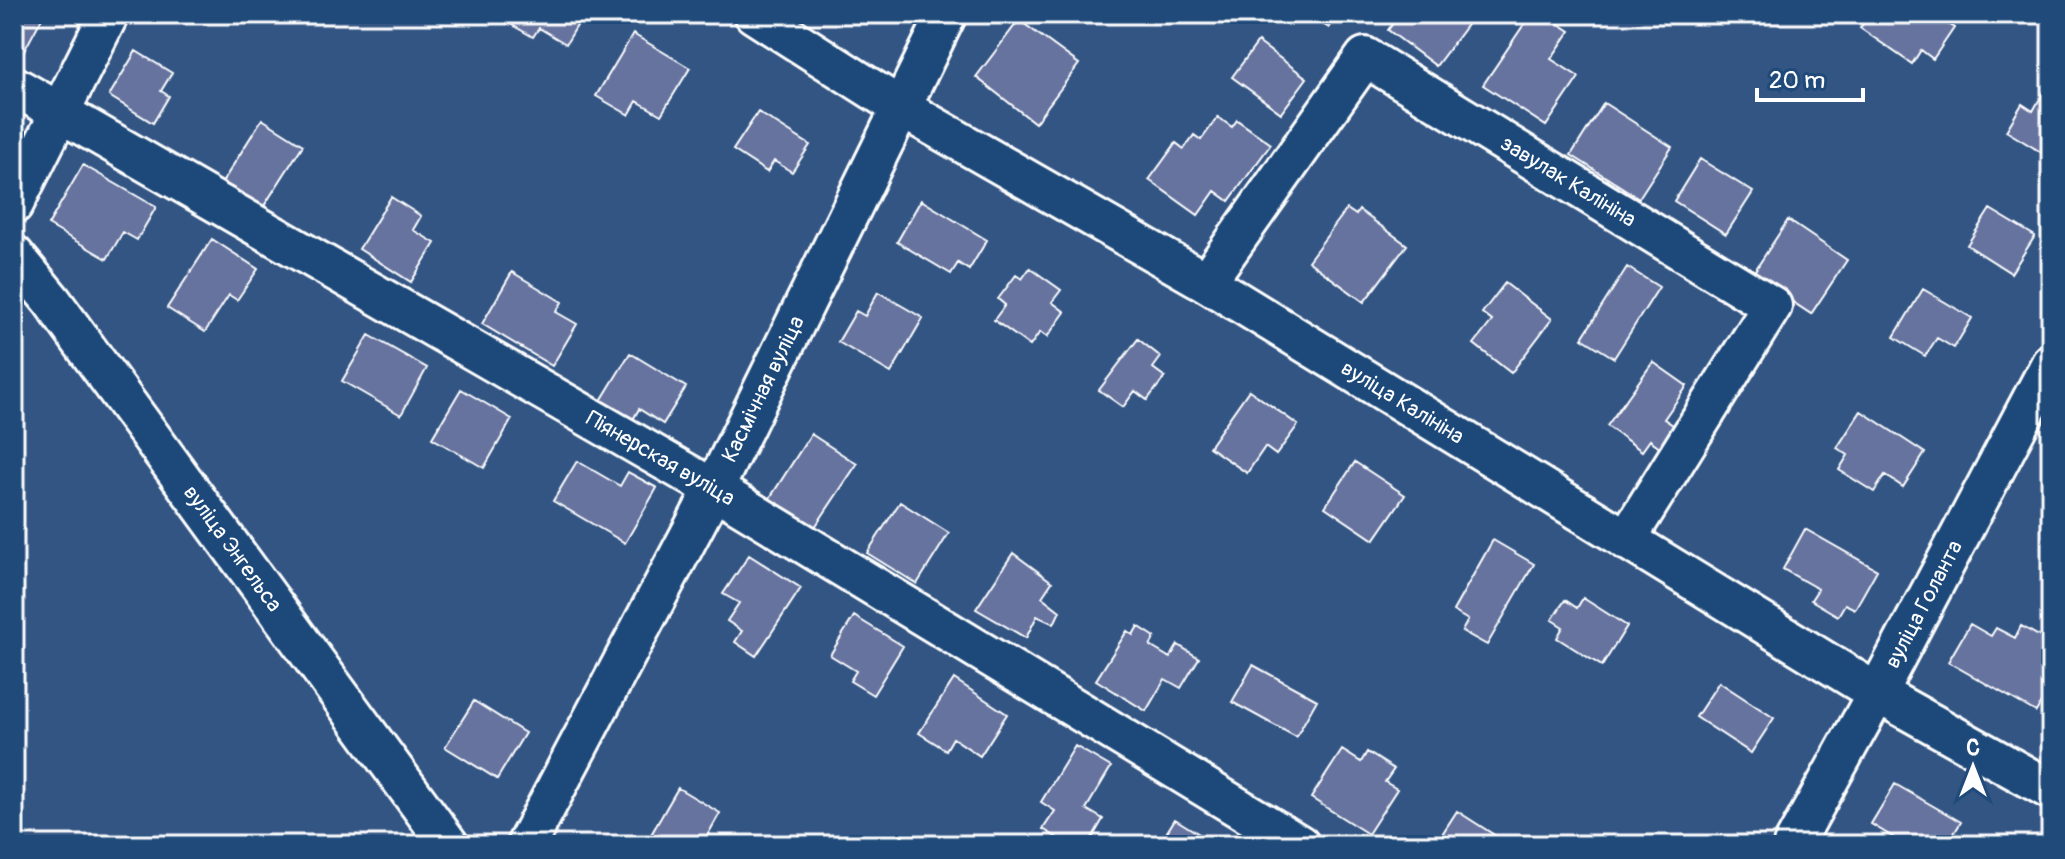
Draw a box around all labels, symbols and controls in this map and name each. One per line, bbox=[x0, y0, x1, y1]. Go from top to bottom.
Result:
scale bar bbox=[1757, 52, 1863, 102]
text: 20 m bbox=[1769, 66, 1825, 95]
street label: завулак Калініна bbox=[1496, 129, 1641, 233]
street label: Касмічная вуліца bbox=[715, 311, 811, 467]
street label: вуліца Калініна bbox=[1336, 354, 1469, 451]
street label: Піянерская вуліца bbox=[581, 404, 740, 512]
street label: вуліца Энгельса bbox=[177, 480, 288, 617]
street label: вуліца Голанта bbox=[1879, 535, 1969, 673]
north arrow bbox=[1933, 727, 2013, 807]
text: С bbox=[1966, 734, 1980, 762]

